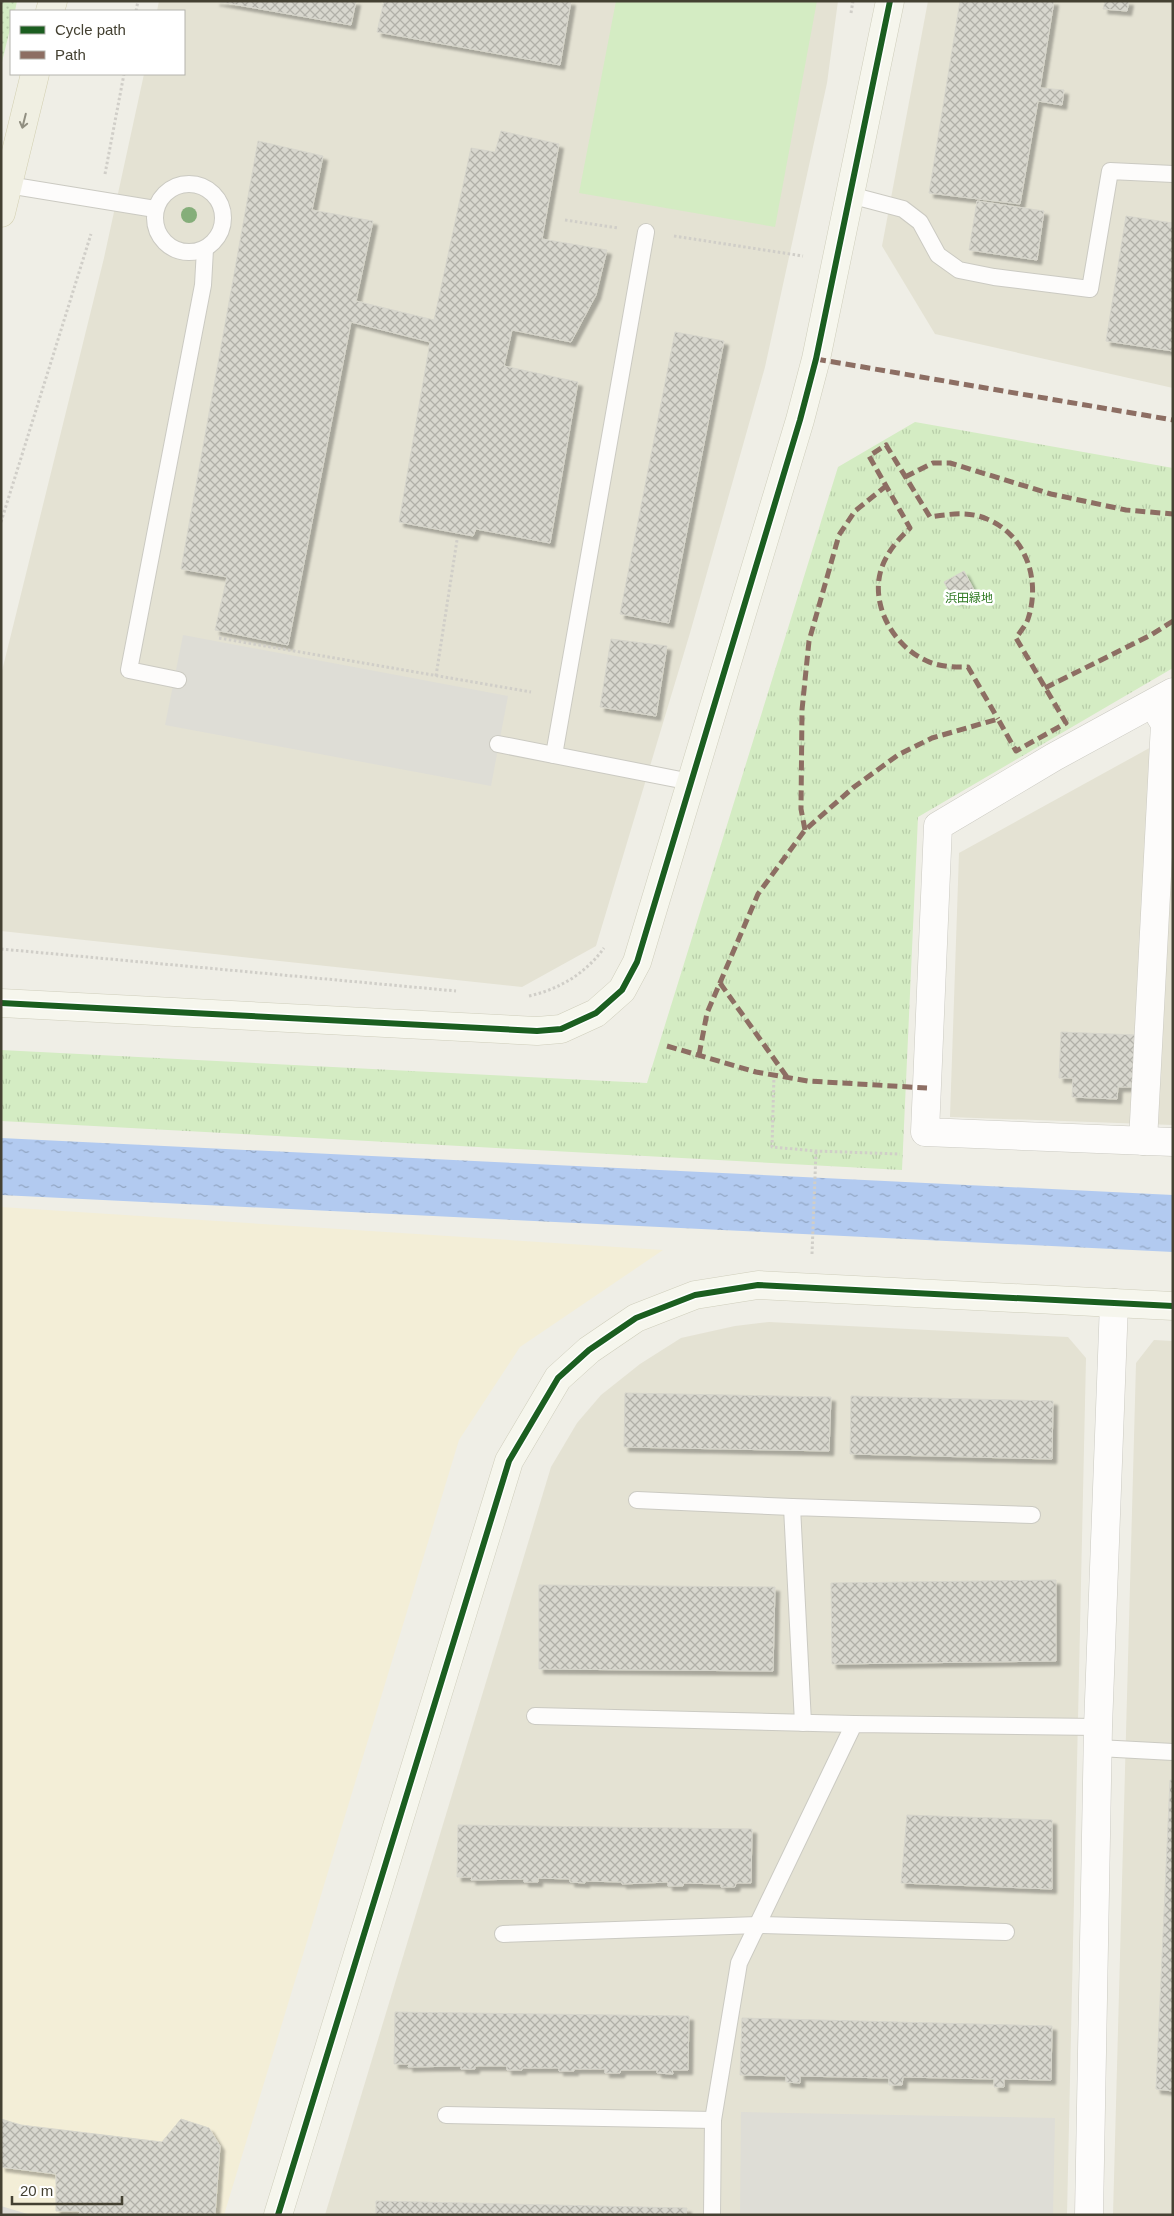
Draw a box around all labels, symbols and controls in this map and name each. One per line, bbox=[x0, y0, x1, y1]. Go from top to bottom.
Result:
legend bbox=[10, 10, 185, 75]
text: Cycle path bbox=[55, 21, 126, 38]
text: Path bbox=[55, 46, 86, 63]
one-way arrow bbox=[19, 113, 28, 129]
park label: 浜田緑地 bbox=[945, 591, 993, 605]
scale bar bbox=[12, 2174, 122, 2206]
text: 20 m bbox=[20, 2182, 53, 2199]

